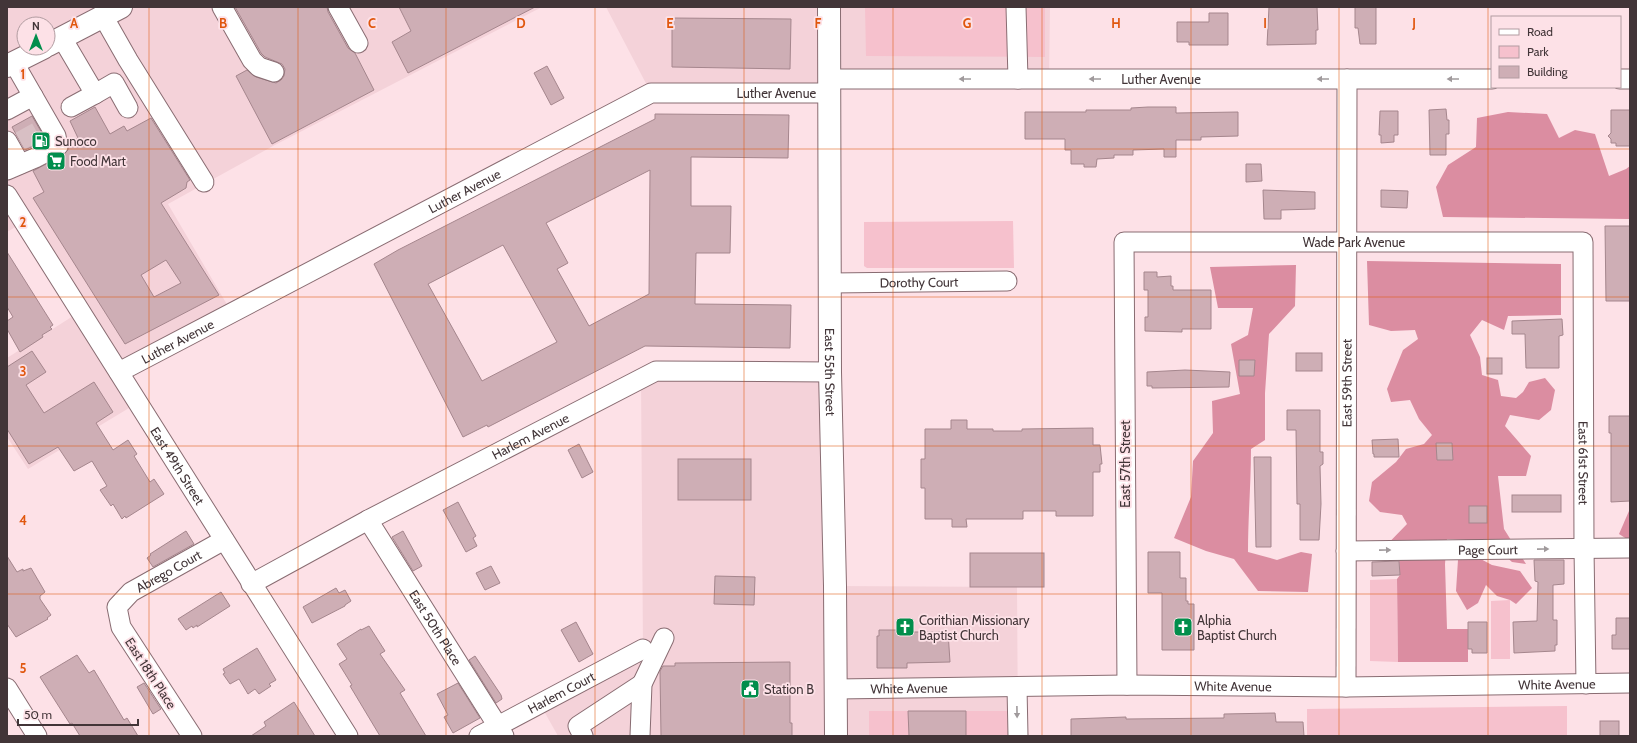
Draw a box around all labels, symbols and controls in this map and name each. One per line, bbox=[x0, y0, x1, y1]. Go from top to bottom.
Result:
text: A bbox=[70, 15, 79, 31]
text: B bbox=[219, 15, 227, 31]
text: C bbox=[368, 15, 376, 31]
text: D bbox=[516, 15, 526, 31]
text: E bbox=[666, 15, 674, 31]
text: F bbox=[815, 15, 822, 31]
text: G bbox=[963, 15, 972, 31]
text: H bbox=[1111, 15, 1121, 31]
text: I bbox=[1263, 15, 1267, 31]
text: J bbox=[1411, 15, 1416, 31]
north arrow bbox=[16, 16, 56, 56]
legend bbox=[1491, 16, 1621, 88]
text: N bbox=[32, 19, 40, 33]
text: Road bbox=[1527, 24, 1553, 39]
text: Park bbox=[1527, 44, 1549, 59]
text: Building bbox=[1527, 64, 1569, 79]
text: 1 bbox=[21, 66, 25, 82]
street label: Luther Avenue bbox=[1121, 71, 1201, 87]
one-way arrow bbox=[958, 76, 971, 82]
one-way arrow bbox=[1088, 76, 1101, 82]
one-way arrow bbox=[1316, 76, 1329, 82]
one-way arrow bbox=[1446, 76, 1459, 82]
street label: Luther Avenue bbox=[736, 85, 816, 101]
fuel station icon: Sunoco bbox=[30, 130, 52, 152]
place label: Sunoco bbox=[55, 133, 97, 149]
supermarket icon: Food Mart bbox=[45, 150, 67, 172]
place label: Food Mart bbox=[70, 153, 126, 169]
street label: Luther Avenue bbox=[425, 165, 504, 216]
text: 2 bbox=[20, 214, 27, 230]
street label: Wade Park Avenue bbox=[1303, 234, 1406, 250]
street label: Dorothy Court bbox=[880, 274, 959, 290]
street label: Luther Avenue bbox=[138, 316, 217, 367]
street label: East 55th Street bbox=[822, 328, 839, 417]
street label: East 59th Street bbox=[1338, 338, 1355, 427]
text: 3 bbox=[19, 363, 27, 379]
street label: Harlem Avenue bbox=[489, 409, 572, 463]
street label: East 57th Street bbox=[1117, 420, 1133, 508]
street label: East 61st Street bbox=[1576, 421, 1592, 506]
street label: East 49th Street bbox=[147, 424, 208, 508]
text: 4 bbox=[19, 512, 27, 528]
street label: Page Court bbox=[1458, 541, 1519, 558]
street label: Abrego Court bbox=[133, 546, 205, 596]
one-way arrow bbox=[1537, 546, 1550, 552]
one-way arrow bbox=[1379, 547, 1392, 553]
street label: East 50th Place bbox=[406, 587, 465, 668]
place label: Corithian Missionary Baptist Church bbox=[919, 612, 1030, 643]
place label: Alphia Baptist Church bbox=[1197, 612, 1277, 643]
church icon: Corithian Missionary Baptist Church bbox=[894, 616, 916, 638]
church icon: Alphia Baptist Church bbox=[1172, 616, 1194, 638]
street label: East 18th Place bbox=[122, 634, 180, 712]
text: 5 bbox=[20, 660, 27, 676]
street label: Harlem Court bbox=[525, 668, 598, 717]
street label: White Avenue bbox=[1518, 675, 1596, 693]
public building icon: Station B bbox=[739, 678, 761, 700]
street label: White Avenue bbox=[1194, 678, 1272, 694]
street label: White Avenue bbox=[870, 679, 948, 697]
place label: Station B bbox=[764, 681, 814, 697]
scale bar bbox=[18, 701, 138, 727]
one-way arrow bbox=[1014, 706, 1021, 718]
text: 50 m bbox=[24, 707, 52, 722]

